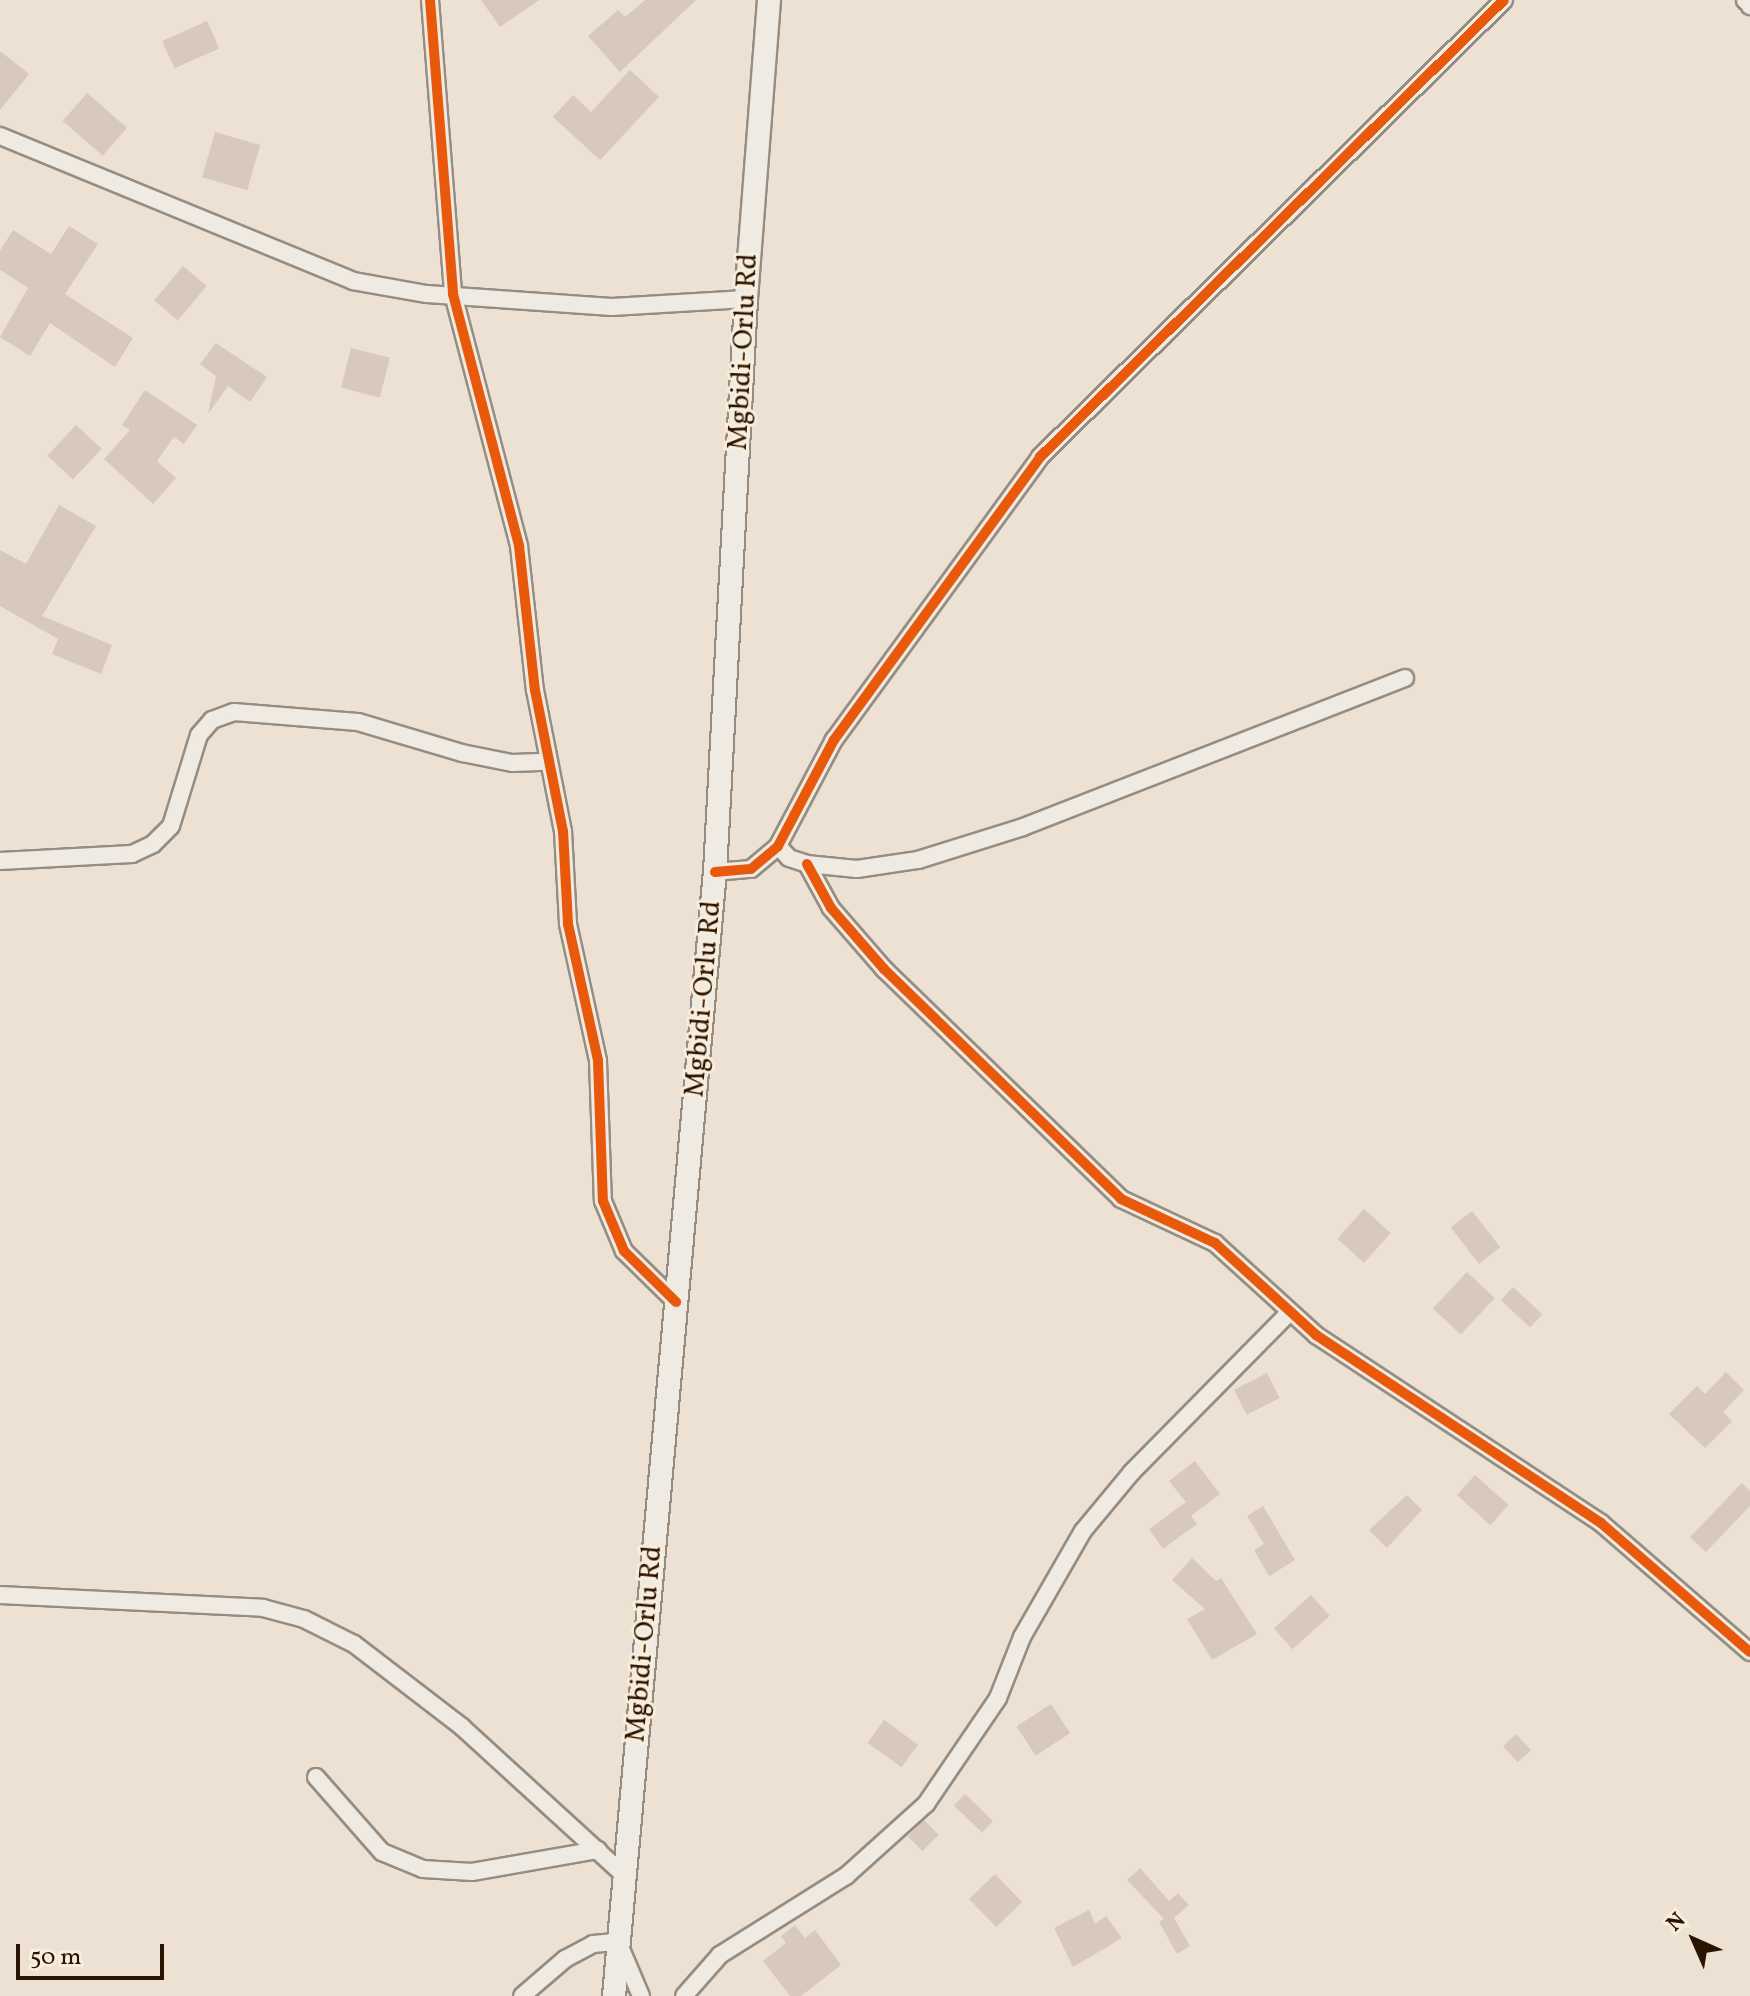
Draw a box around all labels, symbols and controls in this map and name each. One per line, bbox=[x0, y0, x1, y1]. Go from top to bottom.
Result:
street label: Mgbidi-Orlu Rd bbox=[722, 253, 766, 451]
street label: Mgbidi-Orlu Rd bbox=[679, 899, 729, 1099]
street label: Mgbidi-Orlu Rd bbox=[620, 1544, 670, 1744]
north arrow bbox=[1654, 1900, 1734, 1980]
text: N bbox=[1660, 1906, 1693, 1939]
scale bar bbox=[20, 1928, 168, 1978]
text: 50 m bbox=[30, 1941, 82, 1975]

